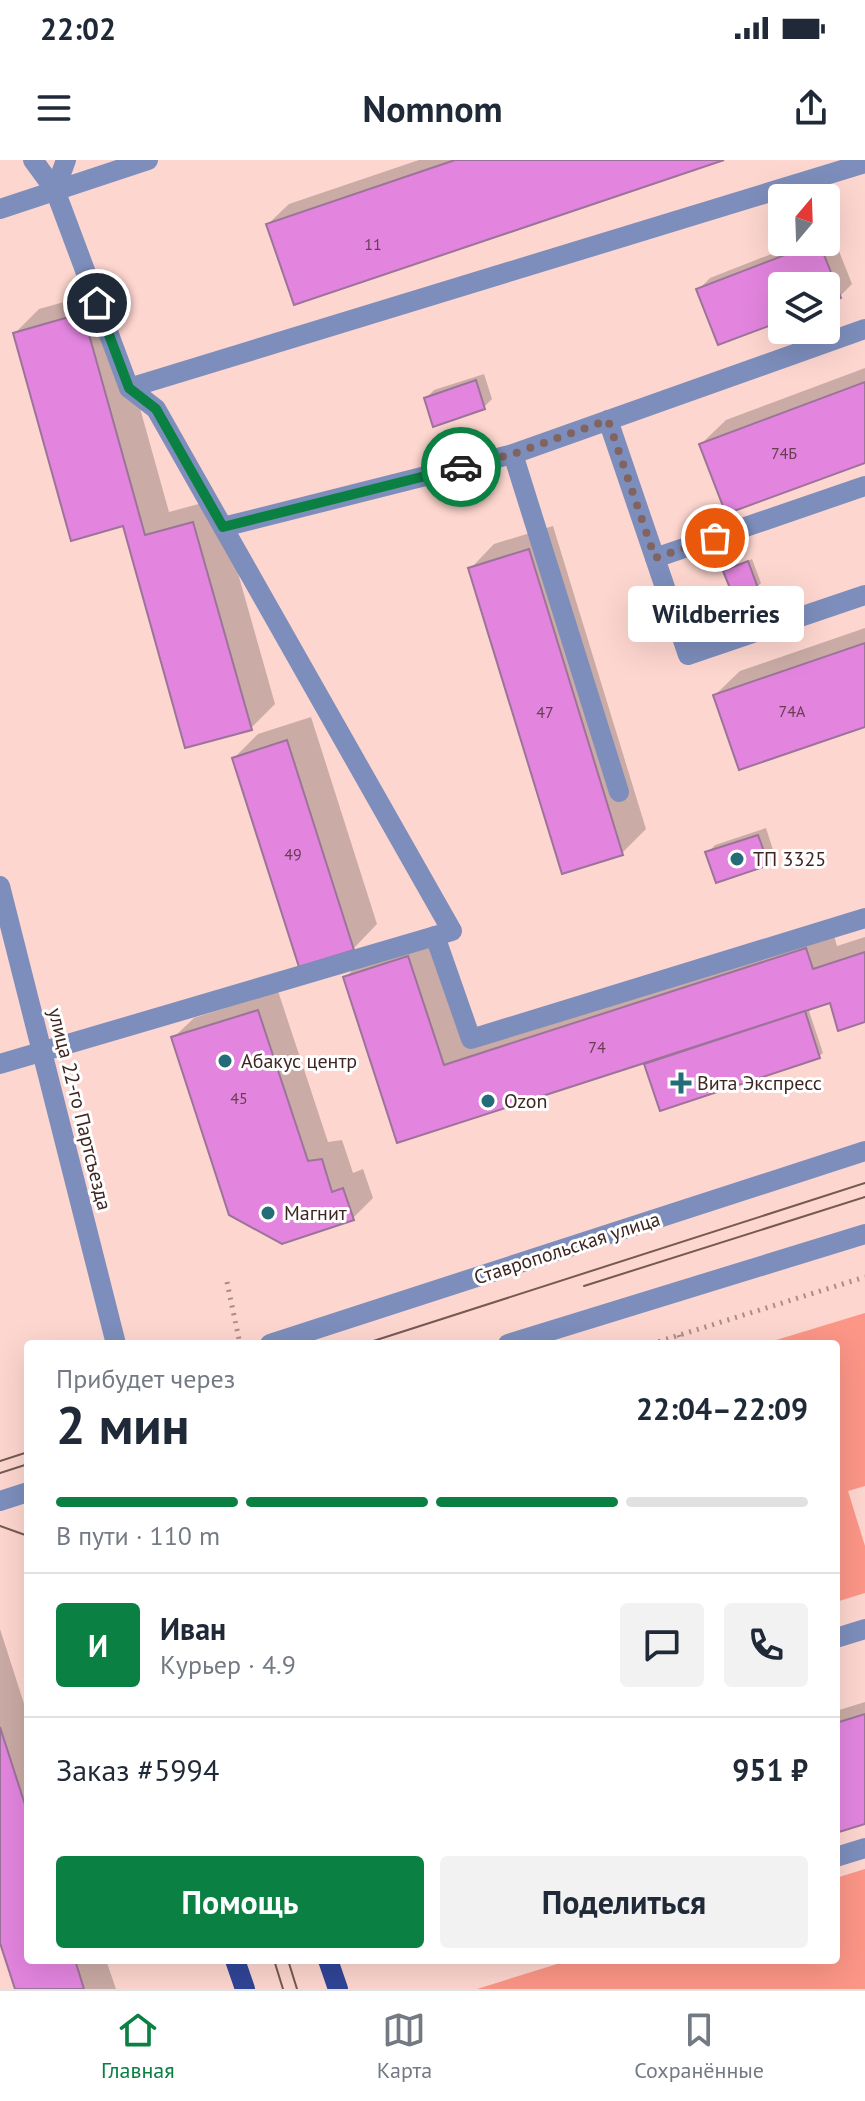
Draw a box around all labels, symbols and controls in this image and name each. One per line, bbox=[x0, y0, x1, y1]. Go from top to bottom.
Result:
text: 22:02 bbox=[40, 9, 116, 48]
text: Nomnom bbox=[363, 85, 502, 132]
icon: menu bbox=[32, 86, 76, 130]
icon: share bbox=[789, 86, 833, 130]
north arrow bbox=[768, 184, 840, 256]
map controls bbox=[768, 184, 840, 344]
house number: 11 bbox=[364, 234, 382, 254]
pin bbox=[63, 269, 131, 337]
button: layers bbox=[768, 272, 840, 344]
icon: home bbox=[75, 281, 119, 325]
courier bbox=[421, 427, 501, 507]
house number: 74Б bbox=[771, 443, 797, 463]
icon: car bbox=[439, 445, 483, 489]
pin bbox=[681, 504, 749, 572]
icon: bag bbox=[693, 516, 737, 560]
callout: Wildberries bbox=[627, 586, 803, 642]
text: Wildberries bbox=[652, 597, 780, 630]
house number: 74А bbox=[779, 701, 806, 721]
house number: 47 bbox=[536, 702, 554, 722]
house number: 49 bbox=[284, 844, 302, 864]
place label: ТП 3325 bbox=[753, 846, 826, 872]
marker: ТП 3325 bbox=[728, 850, 746, 868]
street label: улица 22-го Партсъезда bbox=[42, 1005, 118, 1213]
house number: 74 bbox=[588, 1037, 606, 1057]
place label: Абакус центр bbox=[241, 1048, 357, 1074]
marker: Абакус центр bbox=[216, 1052, 234, 1070]
place label: Вита Экспресс bbox=[697, 1070, 822, 1096]
marker: Вита Экспресс bbox=[672, 1074, 690, 1092]
house number: 45 bbox=[230, 1088, 248, 1108]
place label: Ozon bbox=[504, 1088, 548, 1114]
marker: Ozon bbox=[479, 1092, 497, 1110]
place label: Магнит bbox=[284, 1200, 347, 1226]
marker: Магнит bbox=[259, 1204, 277, 1222]
street label: Ставропольская улица bbox=[471, 1206, 663, 1290]
text: Прибудет через bbox=[56, 1362, 235, 1395]
text: 22:04–22:09 bbox=[636, 1389, 808, 1428]
text: 2 мин bbox=[56, 1391, 190, 1458]
text: В пути · 110 m bbox=[56, 1519, 220, 1552]
button: chat bbox=[620, 1603, 704, 1687]
button: phone bbox=[724, 1603, 808, 1687]
text: Иван bbox=[160, 1609, 226, 1648]
text: И bbox=[88, 1626, 108, 1665]
text: Курьер · 4.9 bbox=[160, 1648, 296, 1681]
text: Заказ #5994 bbox=[56, 1750, 219, 1789]
text: 951 ₽ bbox=[732, 1750, 808, 1789]
button: Помощь bbox=[56, 1856, 424, 1948]
button: Поделиться bbox=[440, 1856, 808, 1948]
tab: Главная bbox=[101, 2008, 175, 2084]
tab: Карта bbox=[377, 2008, 432, 2084]
tab: Сохранённые bbox=[634, 2008, 764, 2084]

